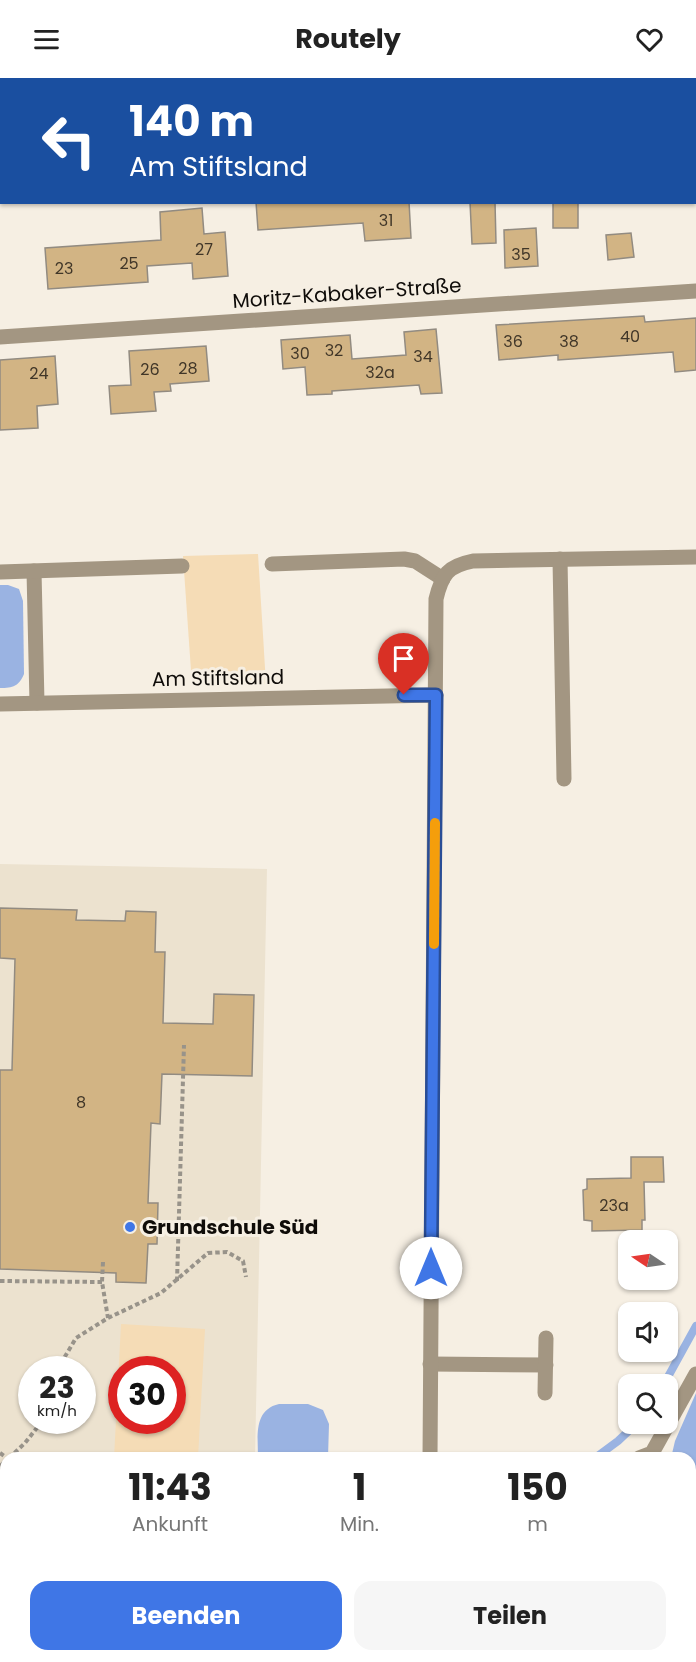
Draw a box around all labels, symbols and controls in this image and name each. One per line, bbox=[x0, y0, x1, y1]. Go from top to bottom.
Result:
text: Routely bbox=[295, 20, 401, 57]
icon: menu bbox=[30, 23, 63, 56]
icon: heart bbox=[633, 23, 666, 56]
text: 140 m bbox=[129, 92, 254, 151]
icon: left bbox=[30, 102, 108, 180]
text: Am Stiftsland bbox=[129, 148, 308, 185]
house number: 31 bbox=[379, 209, 393, 232]
house number: 27 bbox=[195, 238, 213, 261]
house number: 35 bbox=[511, 243, 531, 266]
house number: 25 bbox=[119, 252, 139, 275]
house number: 23 bbox=[55, 257, 73, 280]
street label: Moritz-Kabaker-Straße bbox=[232, 271, 462, 315]
house number: 40 bbox=[620, 325, 640, 348]
house number: 36 bbox=[503, 330, 523, 353]
house number: 38 bbox=[559, 330, 579, 353]
house number: 32 bbox=[325, 339, 343, 362]
house number: 30 bbox=[290, 342, 310, 365]
house number: 34 bbox=[413, 345, 433, 368]
house number: 28 bbox=[178, 357, 198, 380]
house number: 26 bbox=[140, 358, 160, 381]
house number: 32a bbox=[365, 361, 395, 384]
house number: 24 bbox=[29, 362, 49, 385]
pin bbox=[378, 633, 429, 695]
icon: arrive bbox=[387, 642, 420, 675]
street label: Am Stiftsland bbox=[152, 663, 284, 693]
house number: 8 bbox=[76, 1091, 86, 1114]
house number: 23a bbox=[599, 1194, 629, 1217]
place label: Grundschule Süd bbox=[142, 1213, 318, 1241]
marker: Grundschule Süd bbox=[123, 1220, 137, 1234]
north arrow bbox=[618, 1230, 678, 1290]
map controls bbox=[618, 1230, 678, 1434]
position arrow bbox=[399, 1236, 463, 1300]
button: sound bbox=[618, 1302, 678, 1362]
speed limit sign: 30 bbox=[108, 1356, 186, 1434]
text: 23 bbox=[39, 1366, 75, 1409]
button: search bbox=[618, 1374, 678, 1434]
text: km/h bbox=[37, 1400, 77, 1421]
text: 11:43 bbox=[128, 1462, 212, 1513]
text: 1 bbox=[353, 1462, 366, 1513]
text: 150 bbox=[507, 1462, 568, 1513]
text: Ankunft bbox=[132, 1510, 208, 1538]
text: Min. bbox=[340, 1510, 379, 1538]
text: m bbox=[527, 1510, 548, 1538]
button: Beenden bbox=[30, 1581, 342, 1650]
button: Teilen bbox=[354, 1581, 666, 1650]

